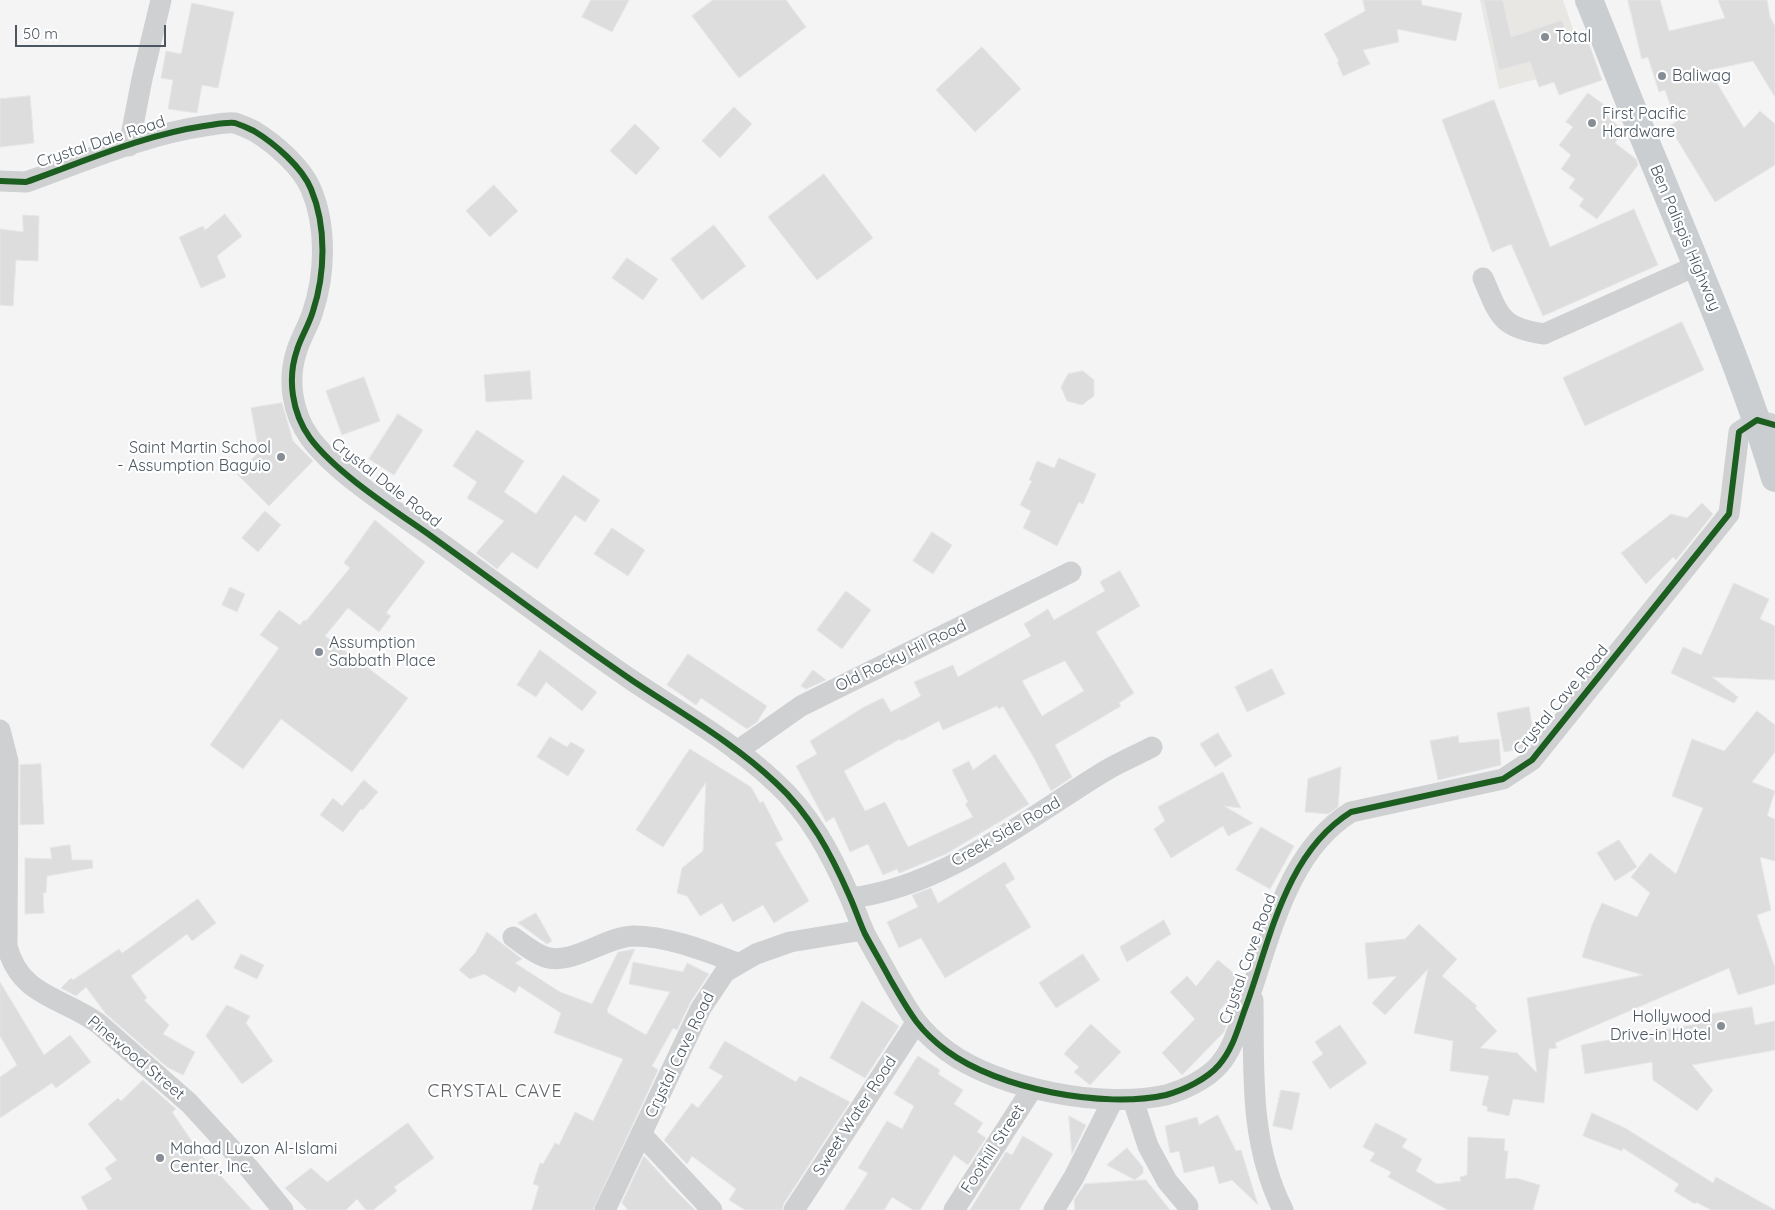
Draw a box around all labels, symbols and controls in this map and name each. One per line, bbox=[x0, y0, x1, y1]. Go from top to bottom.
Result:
scale bar bbox=[18, 15, 169, 47]
text: 50 m bbox=[23, 24, 58, 43]
place label: Total bbox=[1555, 27, 1591, 47]
marker: Total bbox=[1539, 31, 1551, 43]
place label: Baliwag bbox=[1672, 66, 1731, 86]
marker: Baliwag bbox=[1656, 70, 1668, 82]
place label: First Pacific Hardware bbox=[1602, 104, 1686, 142]
street label: Crystal Dale Road bbox=[34, 112, 168, 172]
marker: First Pacific Hardware bbox=[1586, 117, 1598, 129]
street label: Ben Palispis Highway bbox=[1646, 162, 1724, 314]
street label: Crystal Dale Road bbox=[327, 434, 445, 532]
place label: Saint Martin School - Assumption Baguio bbox=[117, 438, 271, 476]
marker: Saint Martin School - Assumption Baguio bbox=[275, 451, 287, 463]
street label: Old Rocky Hil Road bbox=[832, 616, 970, 696]
place label: Assumption Sabbath Place bbox=[329, 633, 436, 671]
street label: Crystal Cave Road bbox=[1509, 641, 1613, 759]
marker: Assumption Sabbath Place bbox=[313, 646, 325, 658]
street label: Creek Side Road bbox=[948, 793, 1064, 871]
street label: Crystal Cave Road bbox=[1215, 891, 1281, 1027]
street label: Crystal Cave Road bbox=[641, 989, 719, 1121]
place label: Hollywood Drive-in Hotel bbox=[1610, 1007, 1711, 1045]
street label: Pinewood Street bbox=[84, 1012, 188, 1104]
marker: Hollywood Drive-in Hotel bbox=[1715, 1020, 1727, 1032]
street label: Sweet Water Road bbox=[809, 1053, 901, 1179]
district label: CRYSTAL CAVE bbox=[426, 1081, 564, 1103]
street label: Foothill Street bbox=[957, 1101, 1029, 1197]
place label: Mahad Luzon Al-Islami Center, Inc. bbox=[170, 1139, 337, 1177]
marker: Mahad Luzon Al-Islami Center, Inc. bbox=[154, 1152, 166, 1164]

